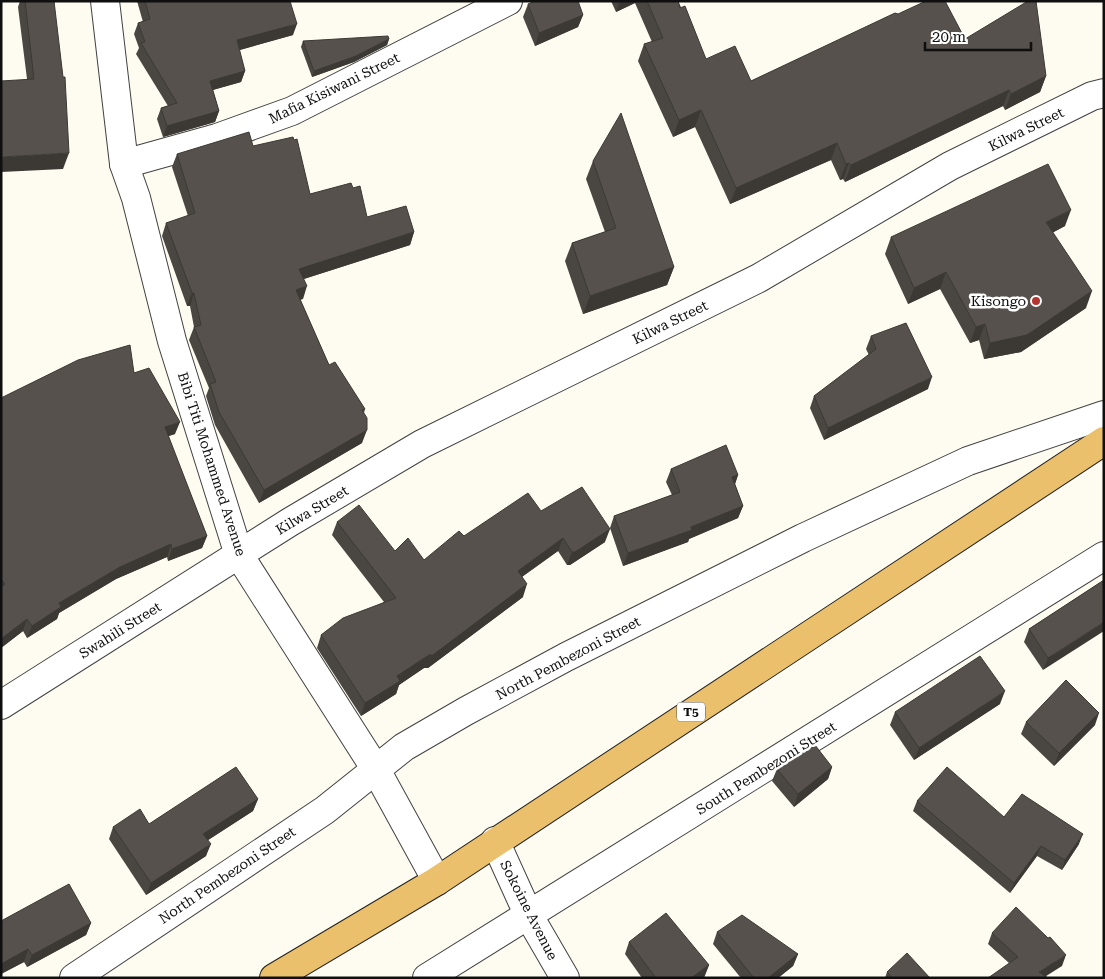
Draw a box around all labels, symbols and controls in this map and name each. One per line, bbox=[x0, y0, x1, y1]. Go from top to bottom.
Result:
scale bar bbox=[925, 20, 1031, 52]
text: 20 m bbox=[932, 28, 967, 46]
street label: Mafia Kisiwani Street bbox=[266, 49, 402, 127]
street label: Kilwa Street bbox=[986, 104, 1066, 154]
place label: Kisongo bbox=[971, 293, 1026, 309]
marker: Kisongo bbox=[1030, 295, 1042, 307]
street label: Kilwa Street bbox=[630, 297, 710, 347]
street label: Bibi Titi Mohammed Avenue bbox=[175, 370, 249, 558]
street label: Kilwa Street bbox=[273, 482, 351, 538]
street label: Swahili Street bbox=[76, 598, 164, 662]
street label: North Pembezoni Street bbox=[493, 613, 643, 703]
road number: T5 bbox=[677, 702, 705, 722]
street label: South Pembezoni Street bbox=[693, 718, 839, 818]
street label: North Pembezoni Street bbox=[156, 823, 298, 927]
street label: Sokoine Avenue bbox=[497, 858, 561, 963]

